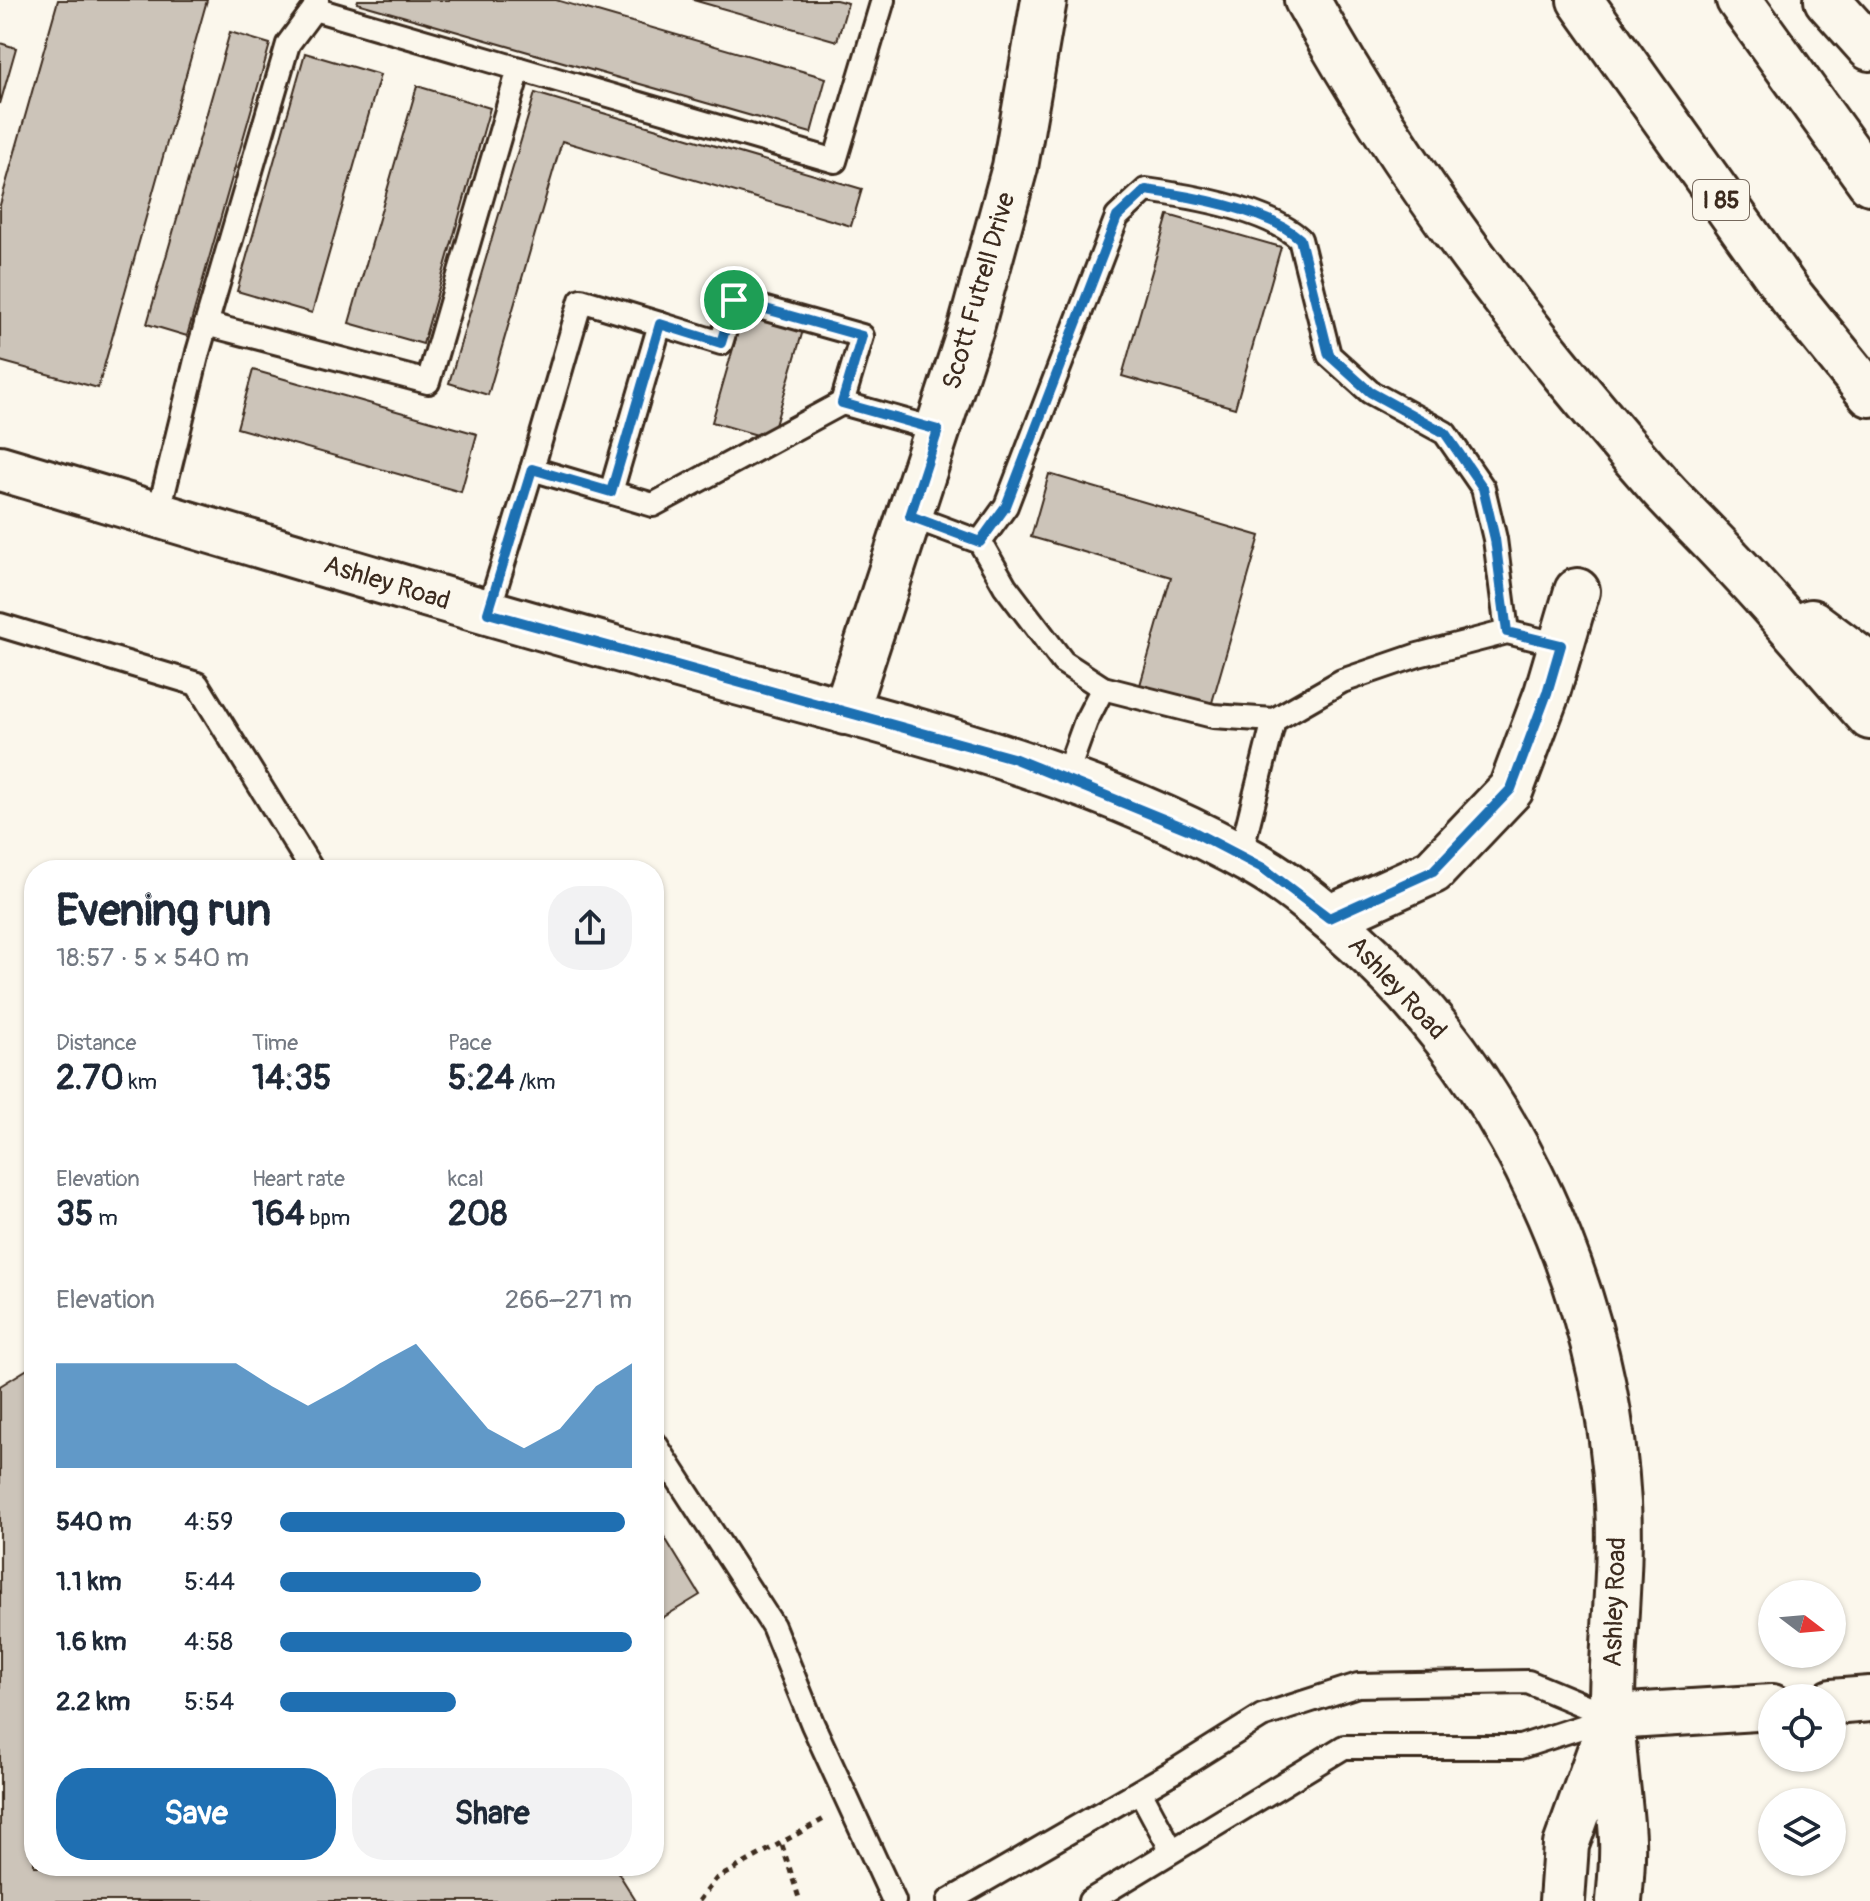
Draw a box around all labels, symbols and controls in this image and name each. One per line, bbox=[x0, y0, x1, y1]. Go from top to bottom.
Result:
road number: I 85 bbox=[1693, 180, 1749, 220]
street label: Scott Futrell Drive bbox=[936, 189, 1022, 393]
pin bbox=[700, 266, 768, 334]
icon: arrive bbox=[712, 278, 756, 322]
street label: Ashley Road bbox=[320, 549, 454, 617]
text: Evening run bbox=[56, 884, 271, 939]
button: share bbox=[548, 886, 632, 970]
street label: Ashley Road bbox=[1341, 929, 1453, 1047]
text: 18:57 · 5 × 540 m bbox=[56, 942, 249, 974]
text: Distance bbox=[56, 1029, 136, 1057]
text: Time bbox=[252, 1029, 298, 1057]
text: Pace bbox=[448, 1029, 492, 1057]
text: 2.70 bbox=[56, 1057, 124, 1100]
text: 14:35 bbox=[252, 1057, 332, 1100]
text: 5:24 bbox=[448, 1057, 514, 1100]
text: km bbox=[124, 1068, 157, 1096]
text: /km bbox=[514, 1068, 556, 1096]
text: Elevation bbox=[56, 1165, 140, 1193]
text: Heart rate bbox=[252, 1165, 345, 1193]
text: kcal bbox=[448, 1165, 484, 1193]
text: 35 bbox=[56, 1193, 93, 1236]
text: 164 bbox=[252, 1193, 305, 1236]
text: 208 bbox=[448, 1193, 507, 1236]
text: m bbox=[93, 1204, 118, 1232]
text: bpm bbox=[305, 1204, 350, 1232]
text: Elevation bbox=[56, 1284, 155, 1316]
text: 266–271 m bbox=[505, 1284, 632, 1316]
text: 540 m bbox=[56, 1506, 132, 1538]
text: 4:59 bbox=[184, 1506, 234, 1538]
street label: Ashley Road bbox=[1597, 1536, 1633, 1668]
text: 1.1 km bbox=[56, 1566, 122, 1598]
text: 5:44 bbox=[184, 1566, 235, 1598]
north arrow bbox=[1758, 1580, 1846, 1668]
map controls bbox=[1758, 1580, 1846, 1876]
text: 1.6 km bbox=[56, 1626, 127, 1658]
text: 4:58 bbox=[184, 1626, 233, 1658]
button: locate bbox=[1758, 1684, 1846, 1772]
text: 2.2 km bbox=[56, 1686, 130, 1718]
text: 5:54 bbox=[184, 1686, 234, 1718]
button: Save bbox=[56, 1768, 336, 1860]
button: Share bbox=[352, 1768, 632, 1860]
button: layers bbox=[1758, 1788, 1846, 1876]

